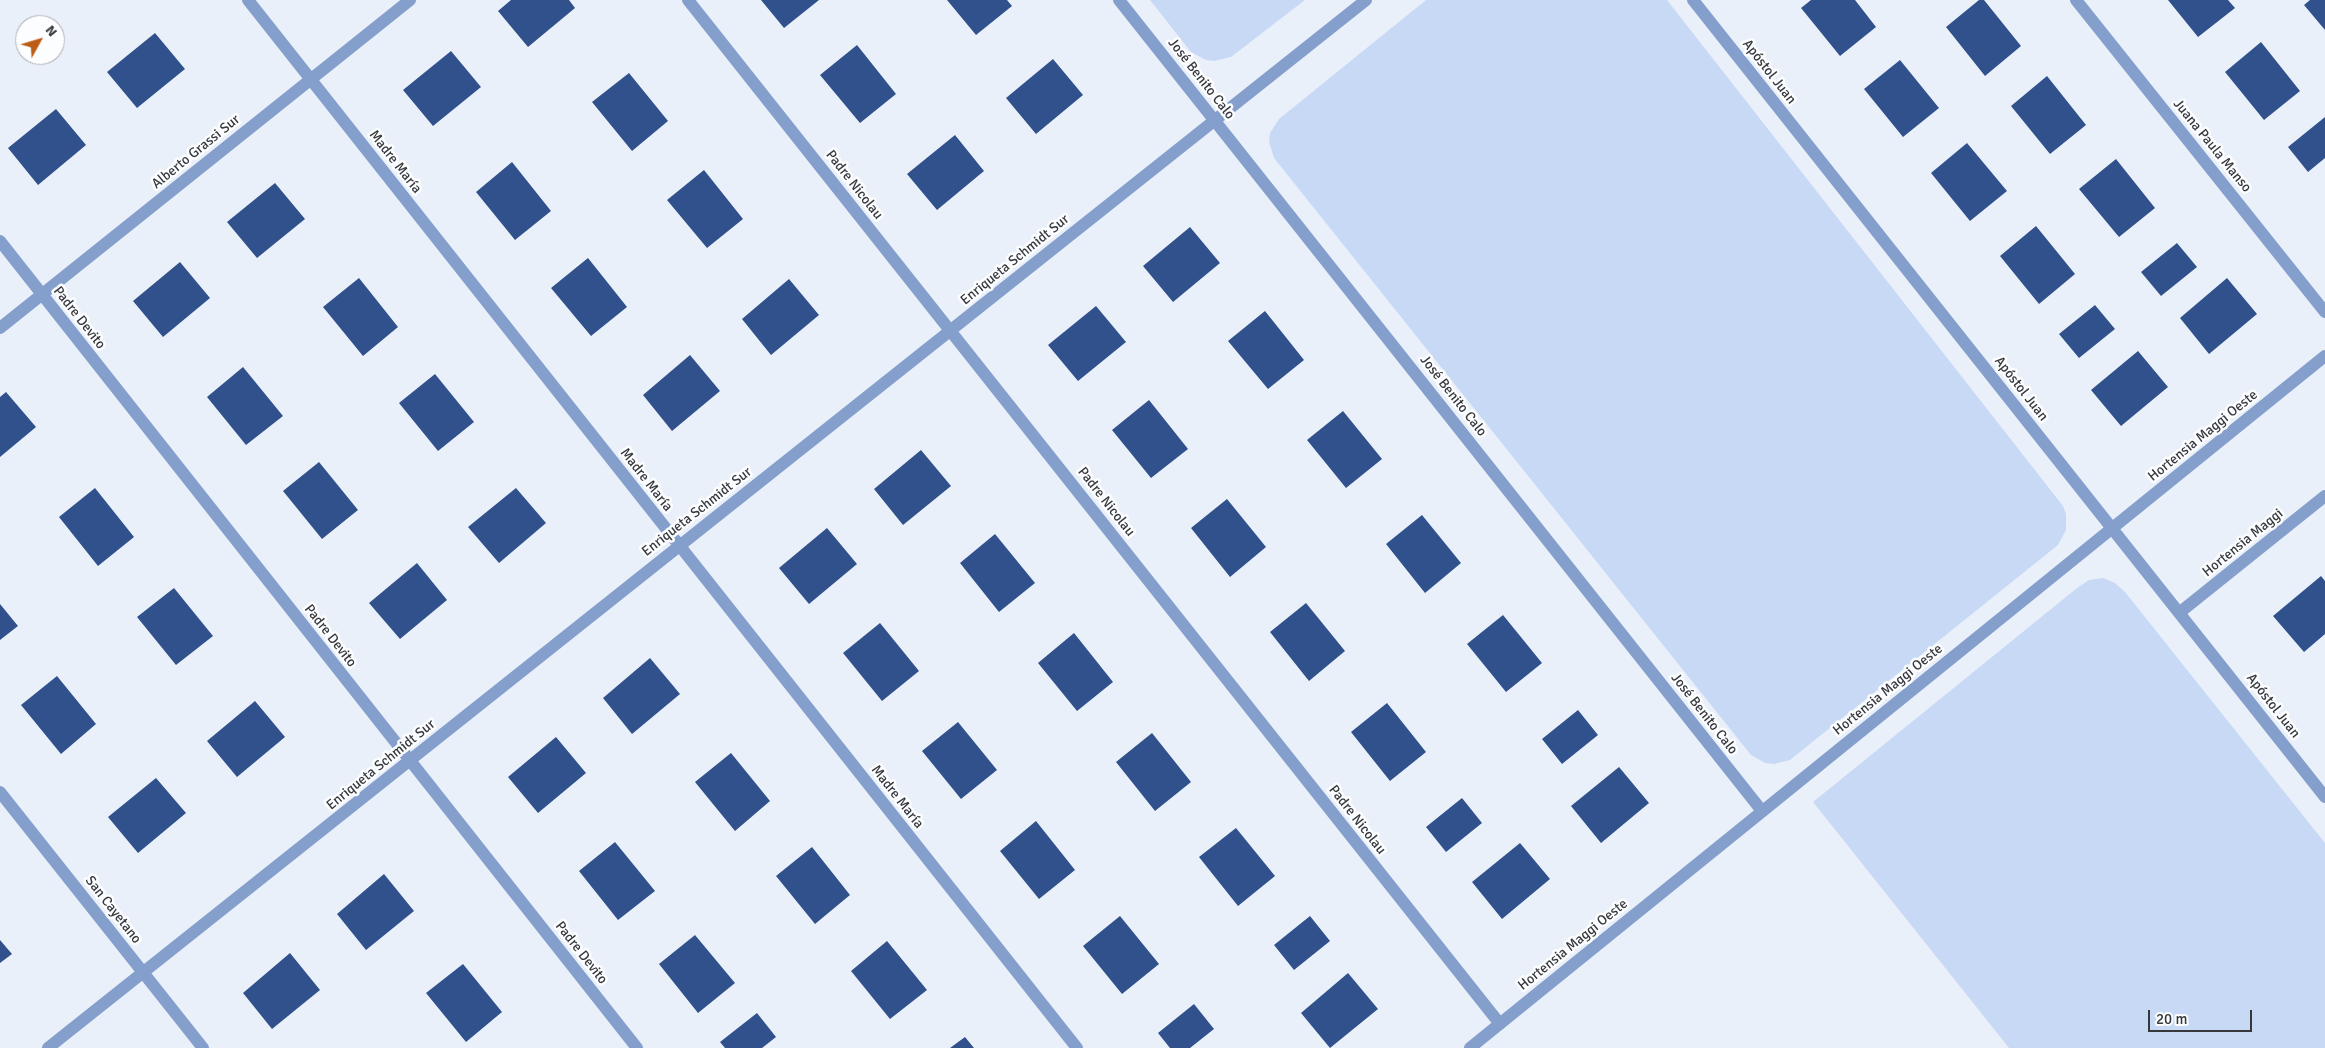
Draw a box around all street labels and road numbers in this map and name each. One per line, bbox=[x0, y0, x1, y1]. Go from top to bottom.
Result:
street label: José Benito Calo bbox=[1164, 35, 1238, 123]
street label: Apóstol Juan bbox=[1739, 36, 1799, 108]
street label: Juana Paula Manso bbox=[2169, 96, 2255, 196]
street label: Alberto Grassi Sur bbox=[149, 111, 243, 193]
street label: Madre María bbox=[365, 127, 425, 197]
street label: Padre Nicolau bbox=[822, 147, 886, 223]
street label: Enriqueta Schmidt Sur bbox=[957, 211, 1073, 309]
street label: Padre Devito bbox=[49, 283, 109, 353]
street label: José Benito Calo bbox=[1416, 352, 1490, 440]
street label: Apóstol Juan bbox=[1991, 353, 2051, 425]
street label: Hortensia Maggi Oeste bbox=[2145, 387, 2261, 485]
street label: Madre María bbox=[616, 445, 676, 515]
street label: Enriqueta Schmidt Sur bbox=[639, 464, 755, 560]
street label: Padre Nicolau bbox=[1074, 464, 1138, 540]
street label: Hortensia Maggi bbox=[2199, 505, 2287, 581]
street label: Padre Devito bbox=[300, 601, 360, 671]
street label: Hortensia Maggi Oeste bbox=[1830, 641, 1946, 739]
street label: José Benito Calo bbox=[1667, 670, 1741, 758]
street label: Apóstol Juan bbox=[2243, 670, 2303, 742]
street label: Enriqueta Schmidt Sur bbox=[323, 716, 439, 814]
street label: Madre María bbox=[867, 762, 927, 832]
street label: Padre Nicolau bbox=[1325, 782, 1389, 858]
street label: San Cayetano bbox=[81, 873, 145, 947]
street label: Hortensia Maggi Oeste bbox=[1515, 896, 1631, 994]
street label: Padre Devito bbox=[551, 918, 611, 988]

